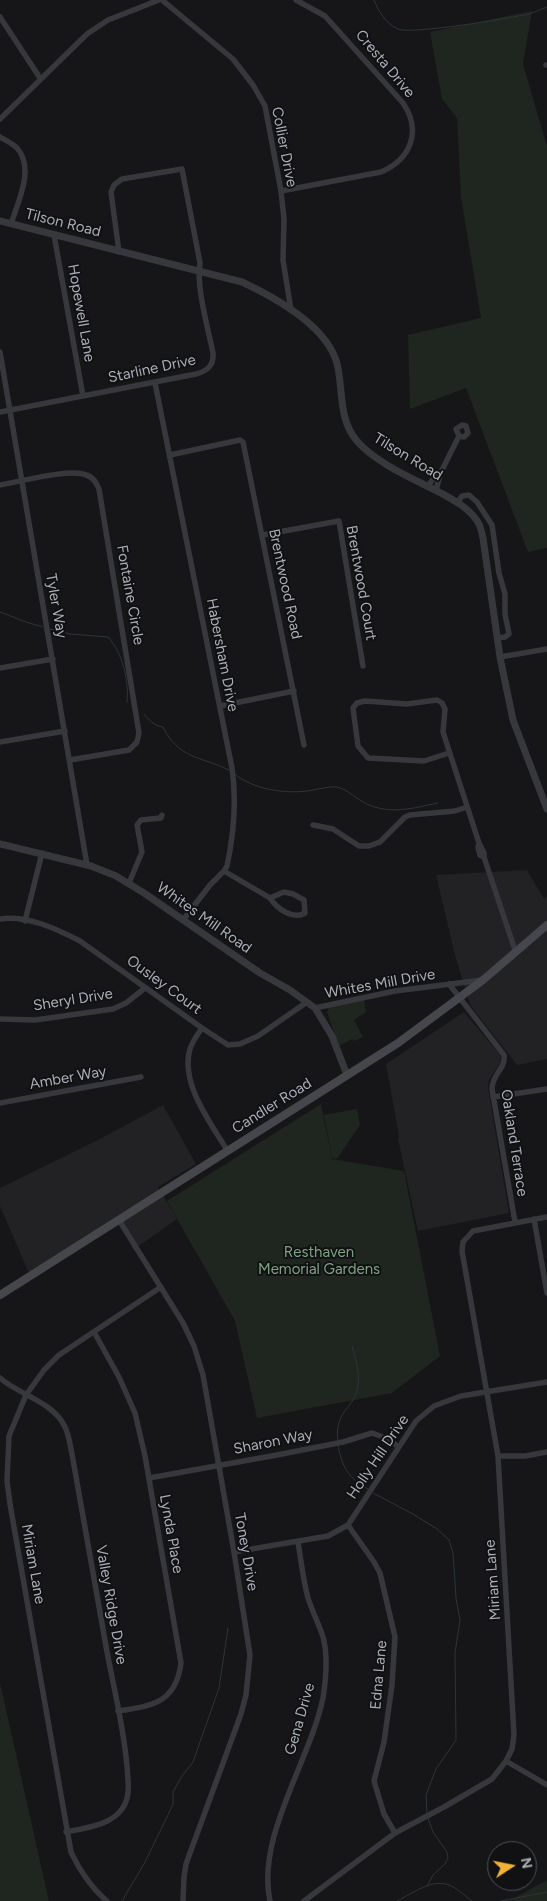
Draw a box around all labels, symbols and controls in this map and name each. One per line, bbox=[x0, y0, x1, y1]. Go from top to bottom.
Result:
street label: Cresta Drive bbox=[352, 27, 418, 101]
street label: Collier Drive bbox=[267, 105, 301, 189]
street label: Tilson Road bbox=[23, 205, 103, 241]
street label: Hopewell Lane bbox=[64, 263, 98, 363]
street label: Starline Drive bbox=[106, 351, 198, 387]
street label: Tilson Road bbox=[370, 429, 446, 485]
street label: Brentwood Court bbox=[342, 524, 380, 642]
street label: Brentwood Road bbox=[265, 527, 305, 641]
street label: Fontaine Circle bbox=[112, 544, 148, 646]
street label: Tyler Way bbox=[41, 572, 71, 640]
street label: Habersham Drive bbox=[202, 597, 242, 713]
street label: Whites Mill Road bbox=[153, 879, 255, 957]
street label: Ousley Court bbox=[123, 952, 205, 1018]
street label: Whites Mill Drive bbox=[323, 965, 437, 1003]
street label: Sheryl Drive bbox=[32, 985, 114, 1015]
street label: Amber Way bbox=[28, 1062, 108, 1094]
street label: Candler Road bbox=[229, 1074, 315, 1138]
street label: Oakland Terrace bbox=[497, 1088, 531, 1198]
park label: Resthaven Memorial Gardens bbox=[258, 1244, 380, 1279]
street label: Holly Hill Drive bbox=[343, 1411, 413, 1503]
street label: Sharon Way bbox=[232, 1426, 314, 1458]
street label: Lynda Place bbox=[155, 1493, 187, 1575]
street label: Toney Drive bbox=[230, 1512, 262, 1592]
street label: Miriam Lane bbox=[17, 1523, 49, 1605]
street label: Miriam Lane bbox=[481, 1539, 505, 1621]
street label: Valley Ridge Drive bbox=[92, 1544, 130, 1666]
street label: Edna Lane bbox=[367, 1640, 391, 1710]
street label: Gena Drive bbox=[281, 1681, 319, 1757]
north arrow bbox=[487, 1841, 537, 1891]
text: N bbox=[517, 1856, 536, 1870]

